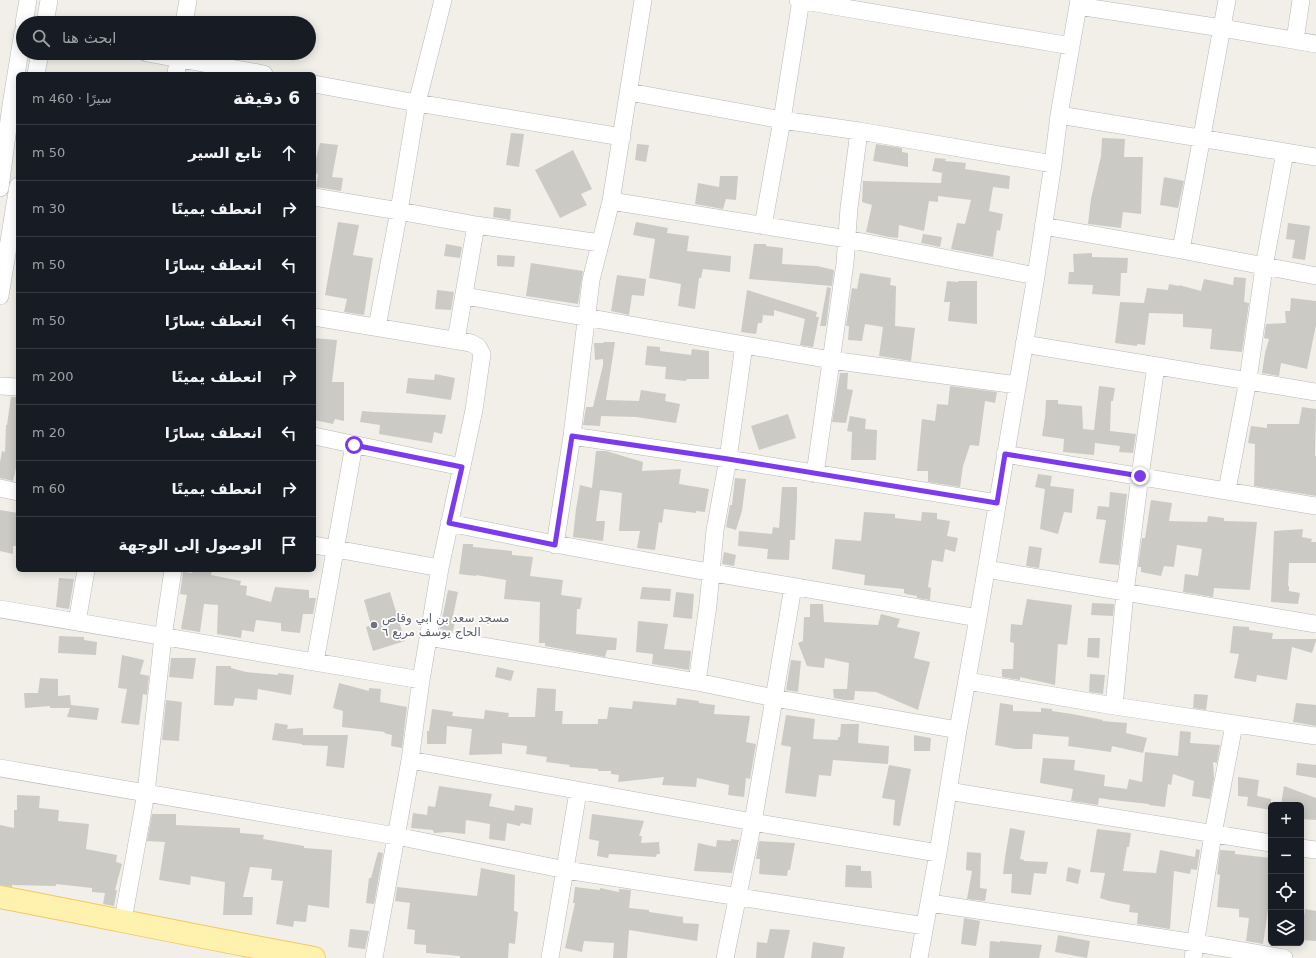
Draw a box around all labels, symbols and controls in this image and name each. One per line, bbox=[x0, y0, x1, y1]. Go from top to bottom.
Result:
search box bbox=[16, 16, 316, 60]
icon: search bbox=[30, 27, 52, 49]
text: ابحث هنا bbox=[62, 29, 117, 47]
text: 6 دقيقة bbox=[233, 88, 300, 108]
text: سيرًا · 460 m bbox=[32, 91, 112, 106]
icon: ahead bbox=[278, 142, 300, 164]
text: تابع السير bbox=[188, 144, 262, 162]
text: 50 m bbox=[32, 145, 65, 160]
icon: right bbox=[278, 198, 300, 220]
text: انعطف يمينًا bbox=[171, 200, 262, 218]
text: 30 m bbox=[32, 201, 65, 216]
icon: left bbox=[278, 254, 300, 276]
text: انعطف يسارًا bbox=[165, 256, 262, 274]
text: 50 m bbox=[32, 257, 65, 272]
icon: left bbox=[278, 310, 300, 332]
text: انعطف يسارًا bbox=[165, 312, 262, 330]
text: 50 m bbox=[32, 313, 65, 328]
icon: right bbox=[278, 366, 300, 388]
text: انعطف يمينًا bbox=[171, 368, 262, 386]
text: 200 m bbox=[32, 369, 74, 384]
icon: left bbox=[278, 422, 300, 444]
text: انعطف يسارًا bbox=[165, 424, 262, 442]
text: 20 m bbox=[32, 425, 65, 440]
route start bbox=[345, 436, 363, 454]
route end bbox=[1131, 467, 1149, 485]
icon: right bbox=[278, 478, 300, 500]
text: انعطف يمينًا bbox=[171, 480, 262, 498]
text: 60 m bbox=[32, 481, 65, 496]
icon: arrive bbox=[278, 534, 300, 556]
text: الوصول إلى الوجهة bbox=[119, 536, 262, 554]
place label: مسجد سعد بن ابي وقاص الحاج يوسف مربع ٦ bbox=[382, 611, 509, 640]
marker: مسجد سعد بن ابي وقاص الحاج يوسف مربع ٦ bbox=[369, 620, 379, 630]
map controls bbox=[1268, 802, 1304, 946]
button: + bbox=[1268, 802, 1304, 838]
button: − bbox=[1268, 838, 1304, 874]
button: locate bbox=[1268, 874, 1304, 910]
button: layers bbox=[1268, 910, 1304, 946]

